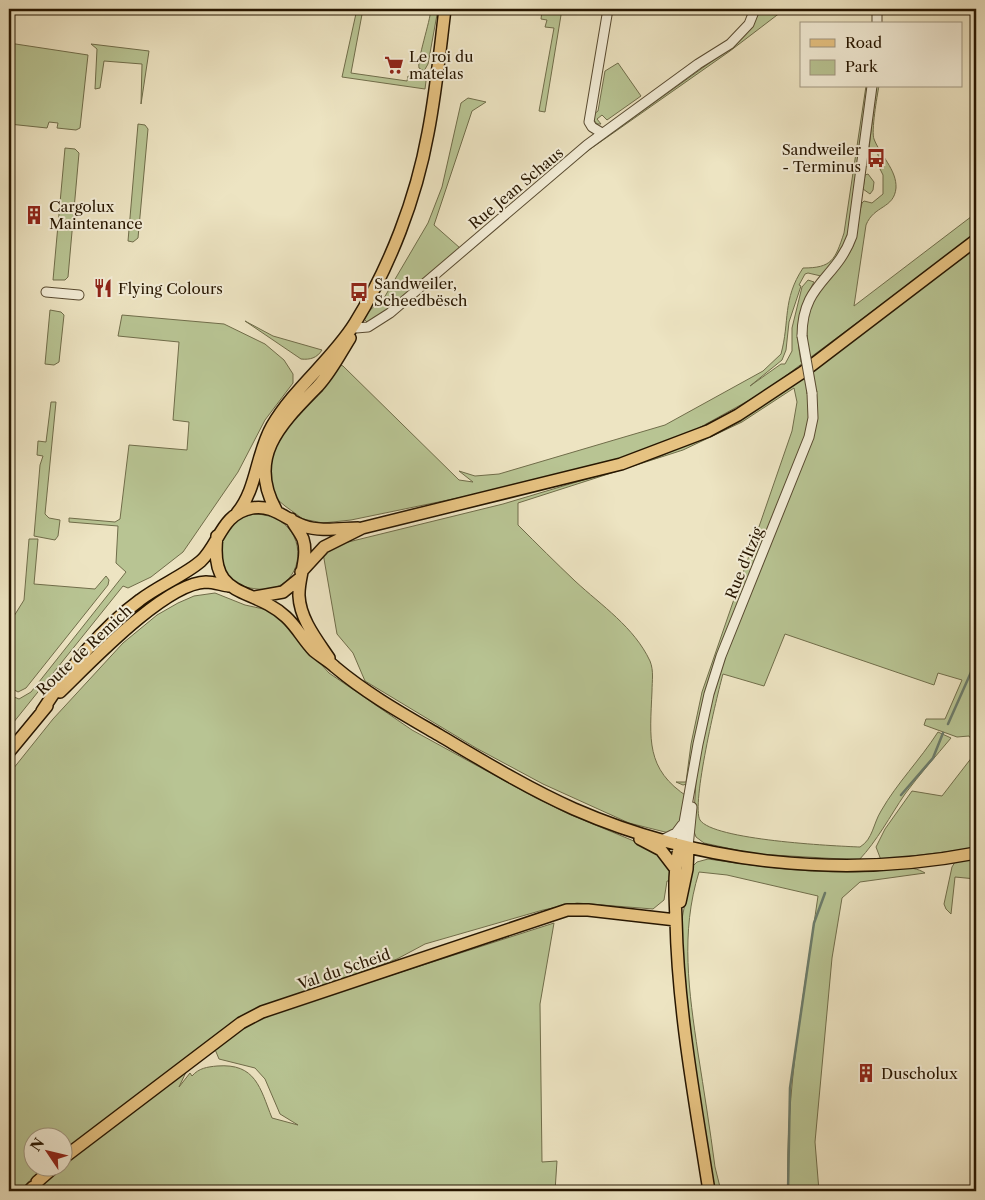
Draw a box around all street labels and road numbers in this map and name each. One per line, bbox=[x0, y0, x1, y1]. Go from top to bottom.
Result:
street label: Rue Jean Schaus bbox=[465, 143, 567, 233]
street label: Rue d'Itzig bbox=[721, 524, 767, 602]
street label: Route de Remich bbox=[32, 600, 136, 699]
street label: Val du Scheid bbox=[294, 944, 393, 994]

